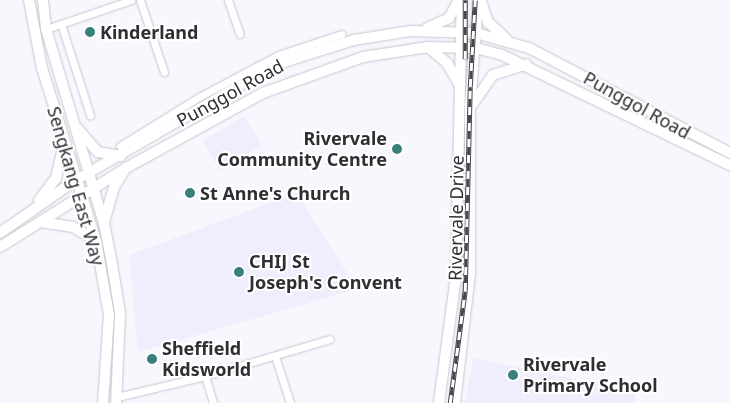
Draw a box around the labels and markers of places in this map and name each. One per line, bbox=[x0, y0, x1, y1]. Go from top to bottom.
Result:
place label: Kinderland bbox=[100, 21, 198, 43]
marker: Kinderland bbox=[84, 26, 96, 38]
place label: Rivervale Community Centre bbox=[217, 128, 387, 170]
marker: Rivervale Community Centre bbox=[391, 143, 403, 155]
place label: St Anne's Church bbox=[200, 182, 350, 204]
marker: St Anne's Church bbox=[184, 187, 196, 199]
place label: CHIJ St Joseph's Convent bbox=[249, 251, 402, 294]
marker: CHIJ St Joseph's Convent bbox=[233, 266, 245, 278]
place label: Sheffield Kidsworld bbox=[162, 338, 251, 380]
marker: Sheffield Kidsworld bbox=[146, 353, 158, 365]
place label: Rivervale Primary School bbox=[523, 354, 658, 396]
marker: Rivervale Primary School bbox=[507, 369, 519, 381]

